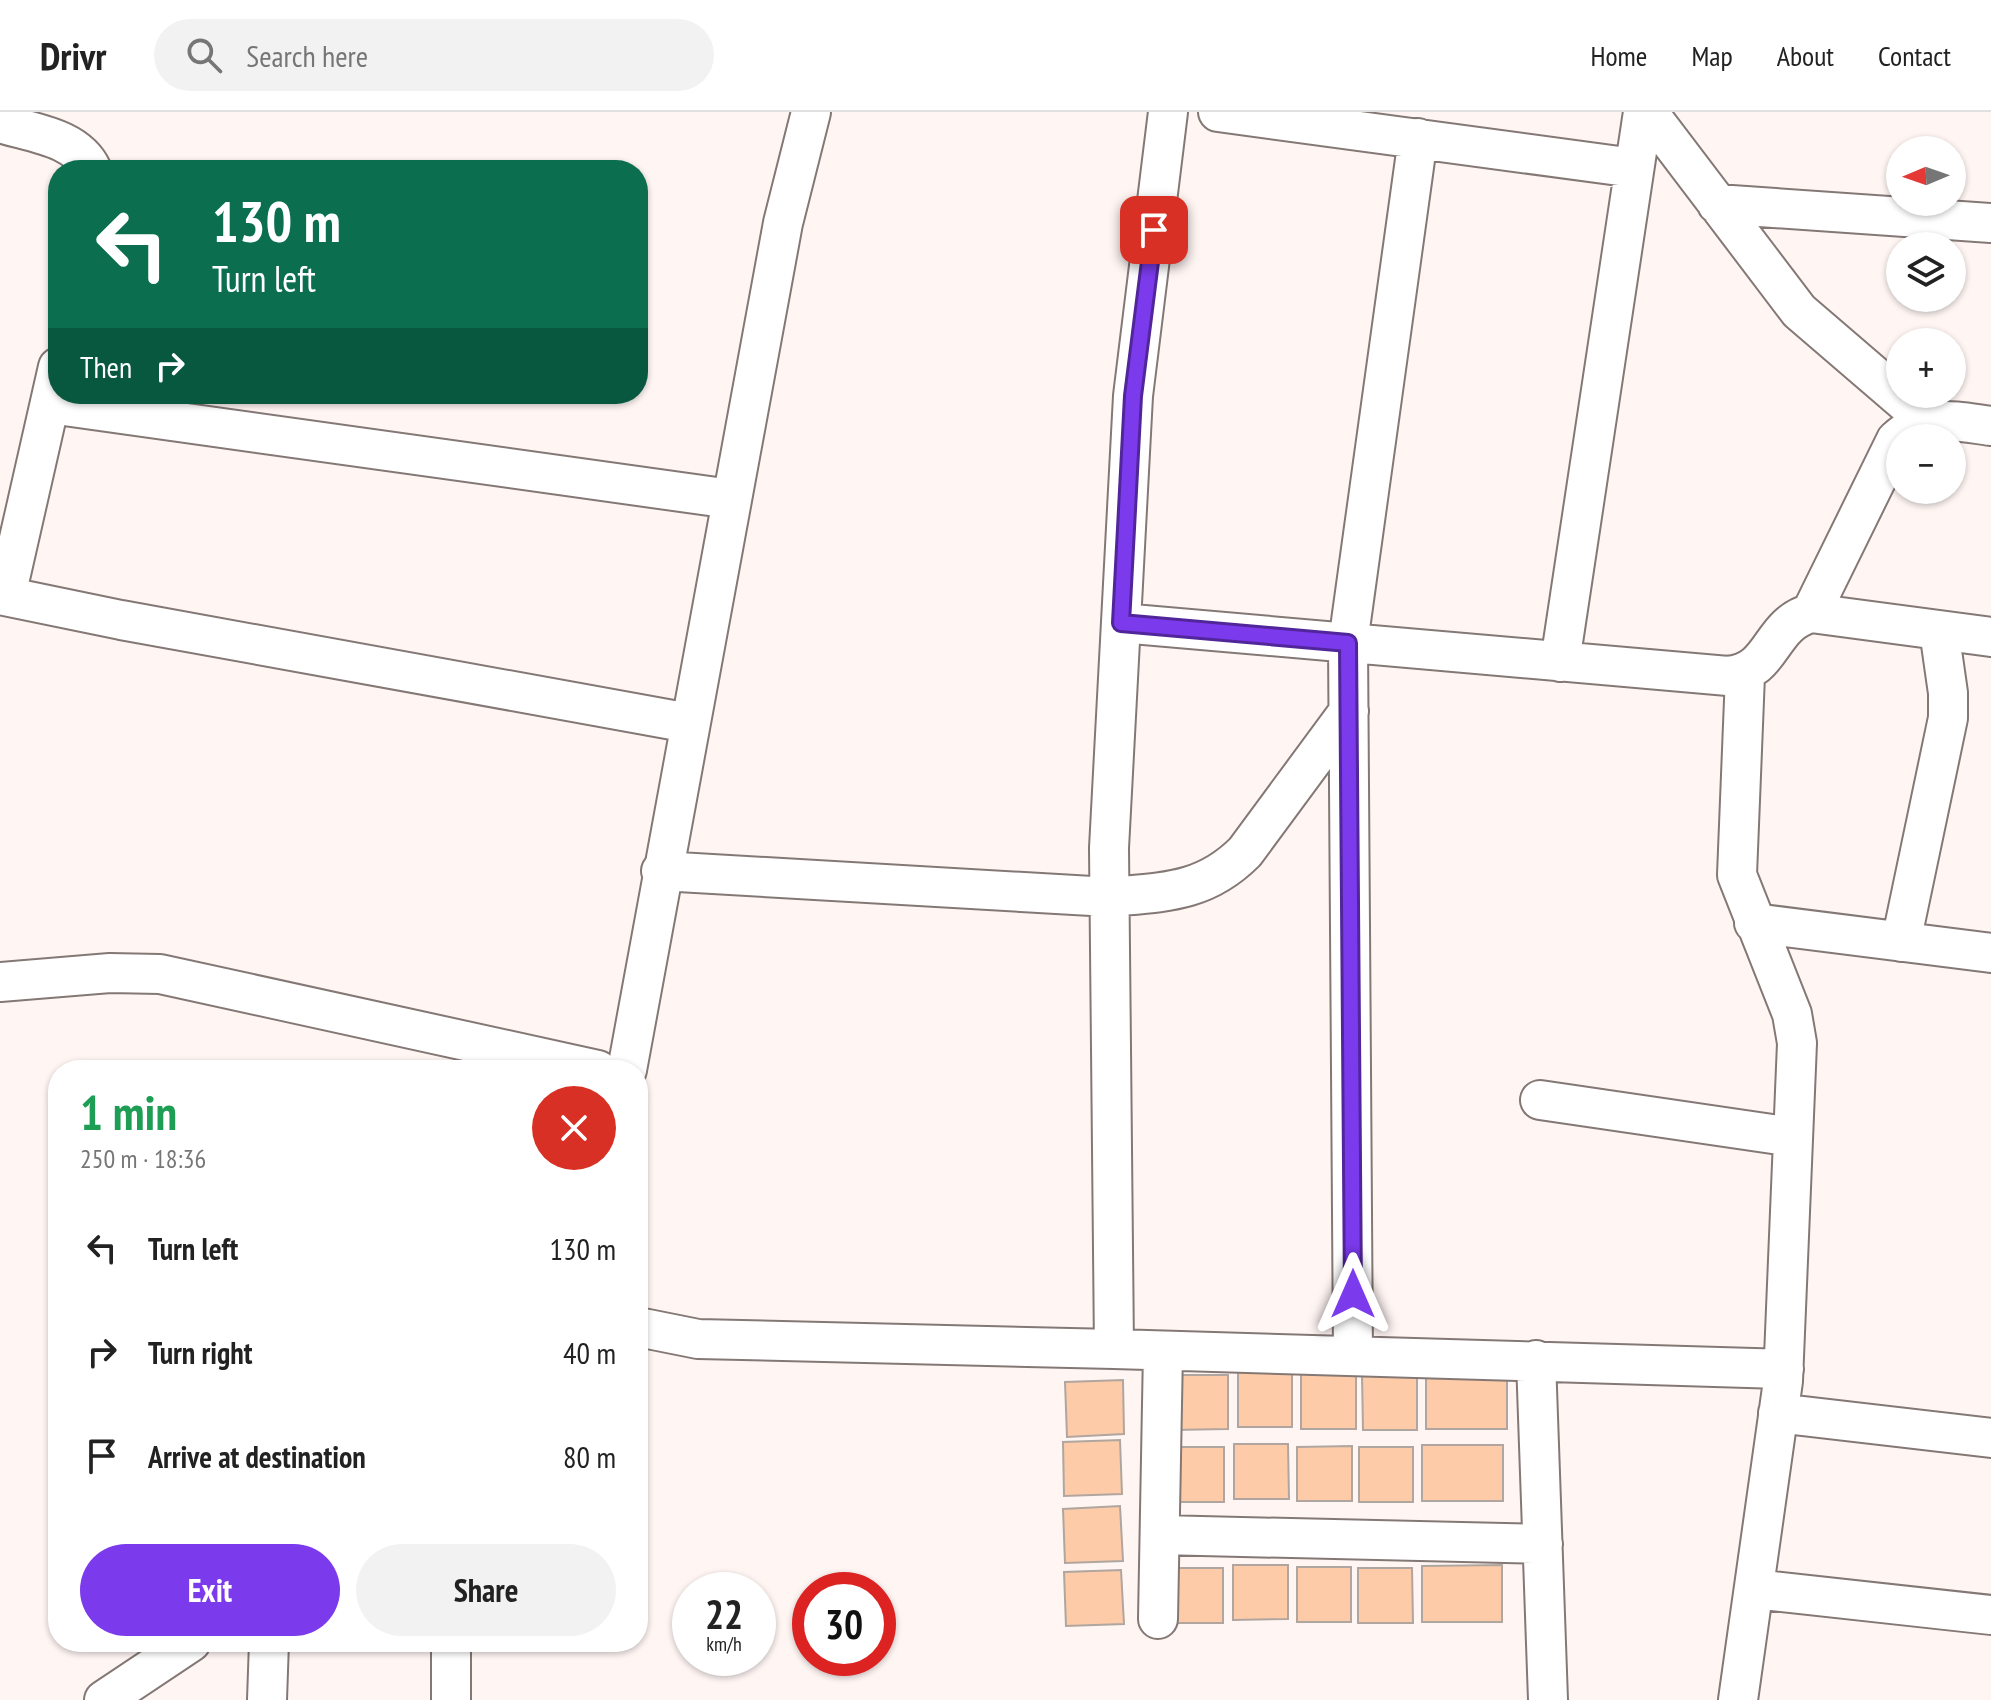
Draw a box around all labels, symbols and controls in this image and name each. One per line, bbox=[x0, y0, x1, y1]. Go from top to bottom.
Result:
search box bbox=[154, 19, 714, 91]
text: Drivr bbox=[40, 31, 106, 80]
icon: search bbox=[182, 33, 226, 77]
text: Search here bbox=[246, 36, 368, 75]
text: Home bbox=[1591, 37, 1647, 74]
text: Map bbox=[1691, 37, 1733, 74]
text: About bbox=[1777, 37, 1834, 74]
text: Contact bbox=[1878, 37, 1951, 74]
north arrow bbox=[1886, 136, 1966, 216]
map controls bbox=[1886, 136, 1966, 504]
text: 130 m bbox=[212, 185, 341, 257]
icon: left bbox=[80, 192, 184, 296]
pin bbox=[1120, 196, 1188, 264]
icon: arrive bbox=[1132, 208, 1176, 252]
button: layers bbox=[1886, 232, 1966, 312]
text: Turn left bbox=[212, 255, 316, 302]
button: + bbox=[1886, 328, 1966, 408]
icon: right bbox=[148, 344, 192, 388]
text: Then bbox=[80, 347, 132, 386]
button: − bbox=[1886, 424, 1966, 504]
text: 1 min bbox=[80, 1081, 177, 1143]
button: close bbox=[532, 1086, 616, 1170]
text: 250 m · 18:36 bbox=[80, 1142, 206, 1175]
icon: left bbox=[80, 1226, 124, 1270]
text: Turn left bbox=[148, 1229, 238, 1268]
text: 130 m bbox=[550, 1229, 616, 1268]
position arrow bbox=[1311, 1252, 1395, 1336]
icon: right bbox=[80, 1330, 124, 1374]
text: Turn right bbox=[148, 1333, 252, 1372]
text: 40 m bbox=[563, 1333, 616, 1372]
icon: arrive bbox=[80, 1434, 124, 1478]
text: Arrive at destination bbox=[148, 1437, 366, 1476]
text: 80 m bbox=[563, 1437, 616, 1476]
button: Exit bbox=[80, 1544, 340, 1636]
button: Share bbox=[356, 1544, 616, 1636]
speed limit sign: 30 bbox=[792, 1572, 896, 1676]
text: 22 bbox=[705, 1588, 743, 1640]
text: km/h bbox=[706, 1631, 742, 1657]

